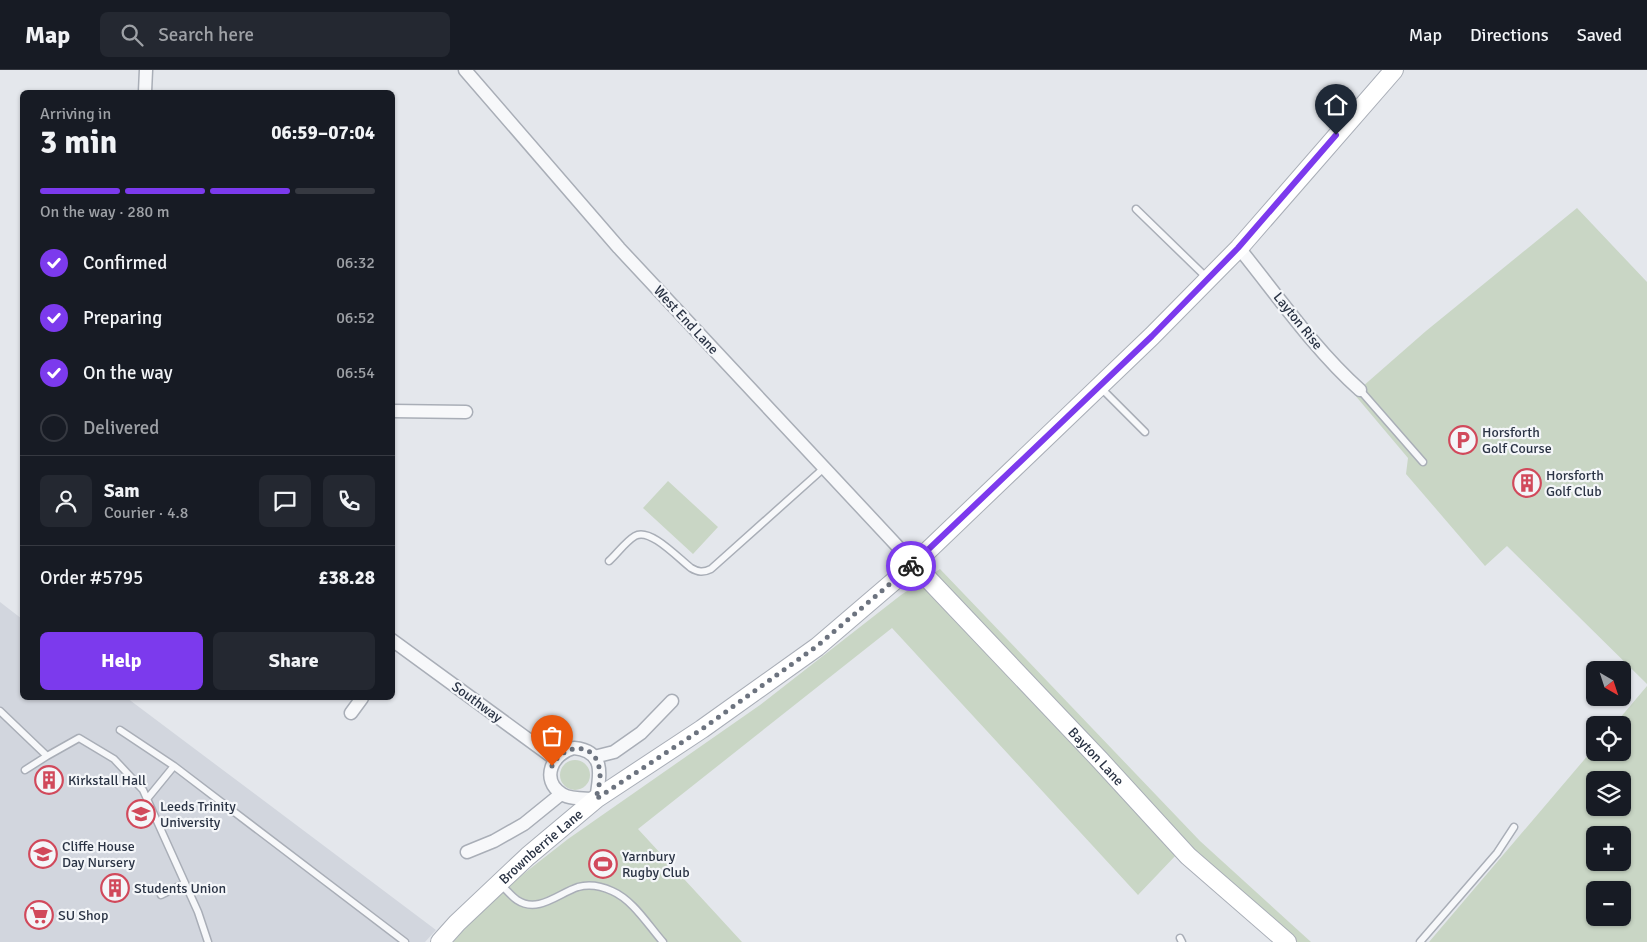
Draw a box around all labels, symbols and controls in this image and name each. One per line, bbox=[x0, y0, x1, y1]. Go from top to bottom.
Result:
search box bbox=[100, 12, 450, 57]
text: Map bbox=[25, 20, 70, 50]
icon: search bbox=[118, 21, 146, 49]
text: Search here bbox=[158, 23, 254, 47]
text: Map bbox=[1409, 24, 1442, 46]
text: Directions bbox=[1470, 24, 1549, 46]
text: Saved bbox=[1577, 24, 1622, 46]
pin bbox=[1315, 84, 1357, 135]
icon: home bbox=[1322, 91, 1350, 119]
text: Arriving in bbox=[40, 104, 111, 124]
text: 06:59–07:04 bbox=[271, 121, 375, 145]
text: 3 min bbox=[40, 123, 117, 162]
text: On the way · 280 m bbox=[40, 202, 170, 222]
icon: check bbox=[40, 249, 68, 277]
text: Confirmed bbox=[83, 251, 167, 275]
text: 06:32 bbox=[336, 253, 375, 273]
street label: West End Lane bbox=[650, 282, 722, 358]
street label: Layton Rise bbox=[1270, 289, 1326, 353]
icon: check bbox=[40, 304, 68, 332]
text: Preparing bbox=[83, 306, 162, 330]
text: 06:52 bbox=[336, 308, 375, 328]
icon: check bbox=[40, 359, 68, 387]
text: On the way bbox=[83, 361, 173, 385]
text: 06:54 bbox=[336, 363, 375, 383]
text: Delivered bbox=[83, 416, 159, 440]
place label: Horsforth Golf Course bbox=[1482, 424, 1552, 457]
parking icon: Horsforth Golf Course bbox=[1448, 425, 1478, 455]
place label: Horsforth Golf Club bbox=[1546, 467, 1604, 500]
building icon: Horsforth Golf Club bbox=[1512, 468, 1542, 498]
button: person bbox=[40, 475, 92, 527]
button: chat bbox=[259, 475, 311, 527]
button: phone bbox=[323, 475, 375, 527]
text: Sam bbox=[104, 479, 140, 503]
text: Courier · 4.8 bbox=[104, 503, 188, 523]
courier bbox=[886, 541, 936, 591]
icon: bike bbox=[897, 552, 925, 580]
text: Order #5795 bbox=[40, 566, 143, 590]
text: £38.28 bbox=[318, 566, 375, 590]
button: Help bbox=[40, 632, 203, 690]
button: Share bbox=[213, 632, 375, 690]
north arrow bbox=[1586, 661, 1631, 706]
map controls bbox=[1586, 661, 1631, 926]
street label: Southway bbox=[448, 678, 506, 726]
pin bbox=[531, 715, 573, 766]
button: locate bbox=[1586, 716, 1631, 761]
icon: bag bbox=[538, 722, 566, 750]
street label: Bayton Lane bbox=[1065, 724, 1128, 789]
building icon: Kirkstall Hall bbox=[34, 765, 64, 795]
button: layers bbox=[1586, 771, 1631, 816]
place label: Kirkstall Hall bbox=[68, 772, 146, 789]
place label: Leeds Trinity University bbox=[160, 798, 236, 831]
school or university icon: Leeds Trinity University bbox=[126, 799, 156, 829]
street label: Brownberrie Lane bbox=[495, 805, 586, 888]
button: + bbox=[1586, 826, 1631, 871]
place label: Cliffe House Day Nursery bbox=[62, 838, 135, 871]
school or university icon: Cliffe House Day Nursery bbox=[28, 839, 58, 869]
place label: Yarnbury Rugby Club bbox=[622, 848, 690, 881]
sports icon: Yarnbury Rugby Club bbox=[588, 849, 618, 879]
building icon: Students Union bbox=[100, 873, 130, 903]
place label: Students Union bbox=[134, 880, 226, 897]
button: − bbox=[1586, 881, 1631, 926]
supermarket icon: SU Shop bbox=[24, 900, 54, 930]
place label: SU Shop bbox=[58, 907, 108, 924]

